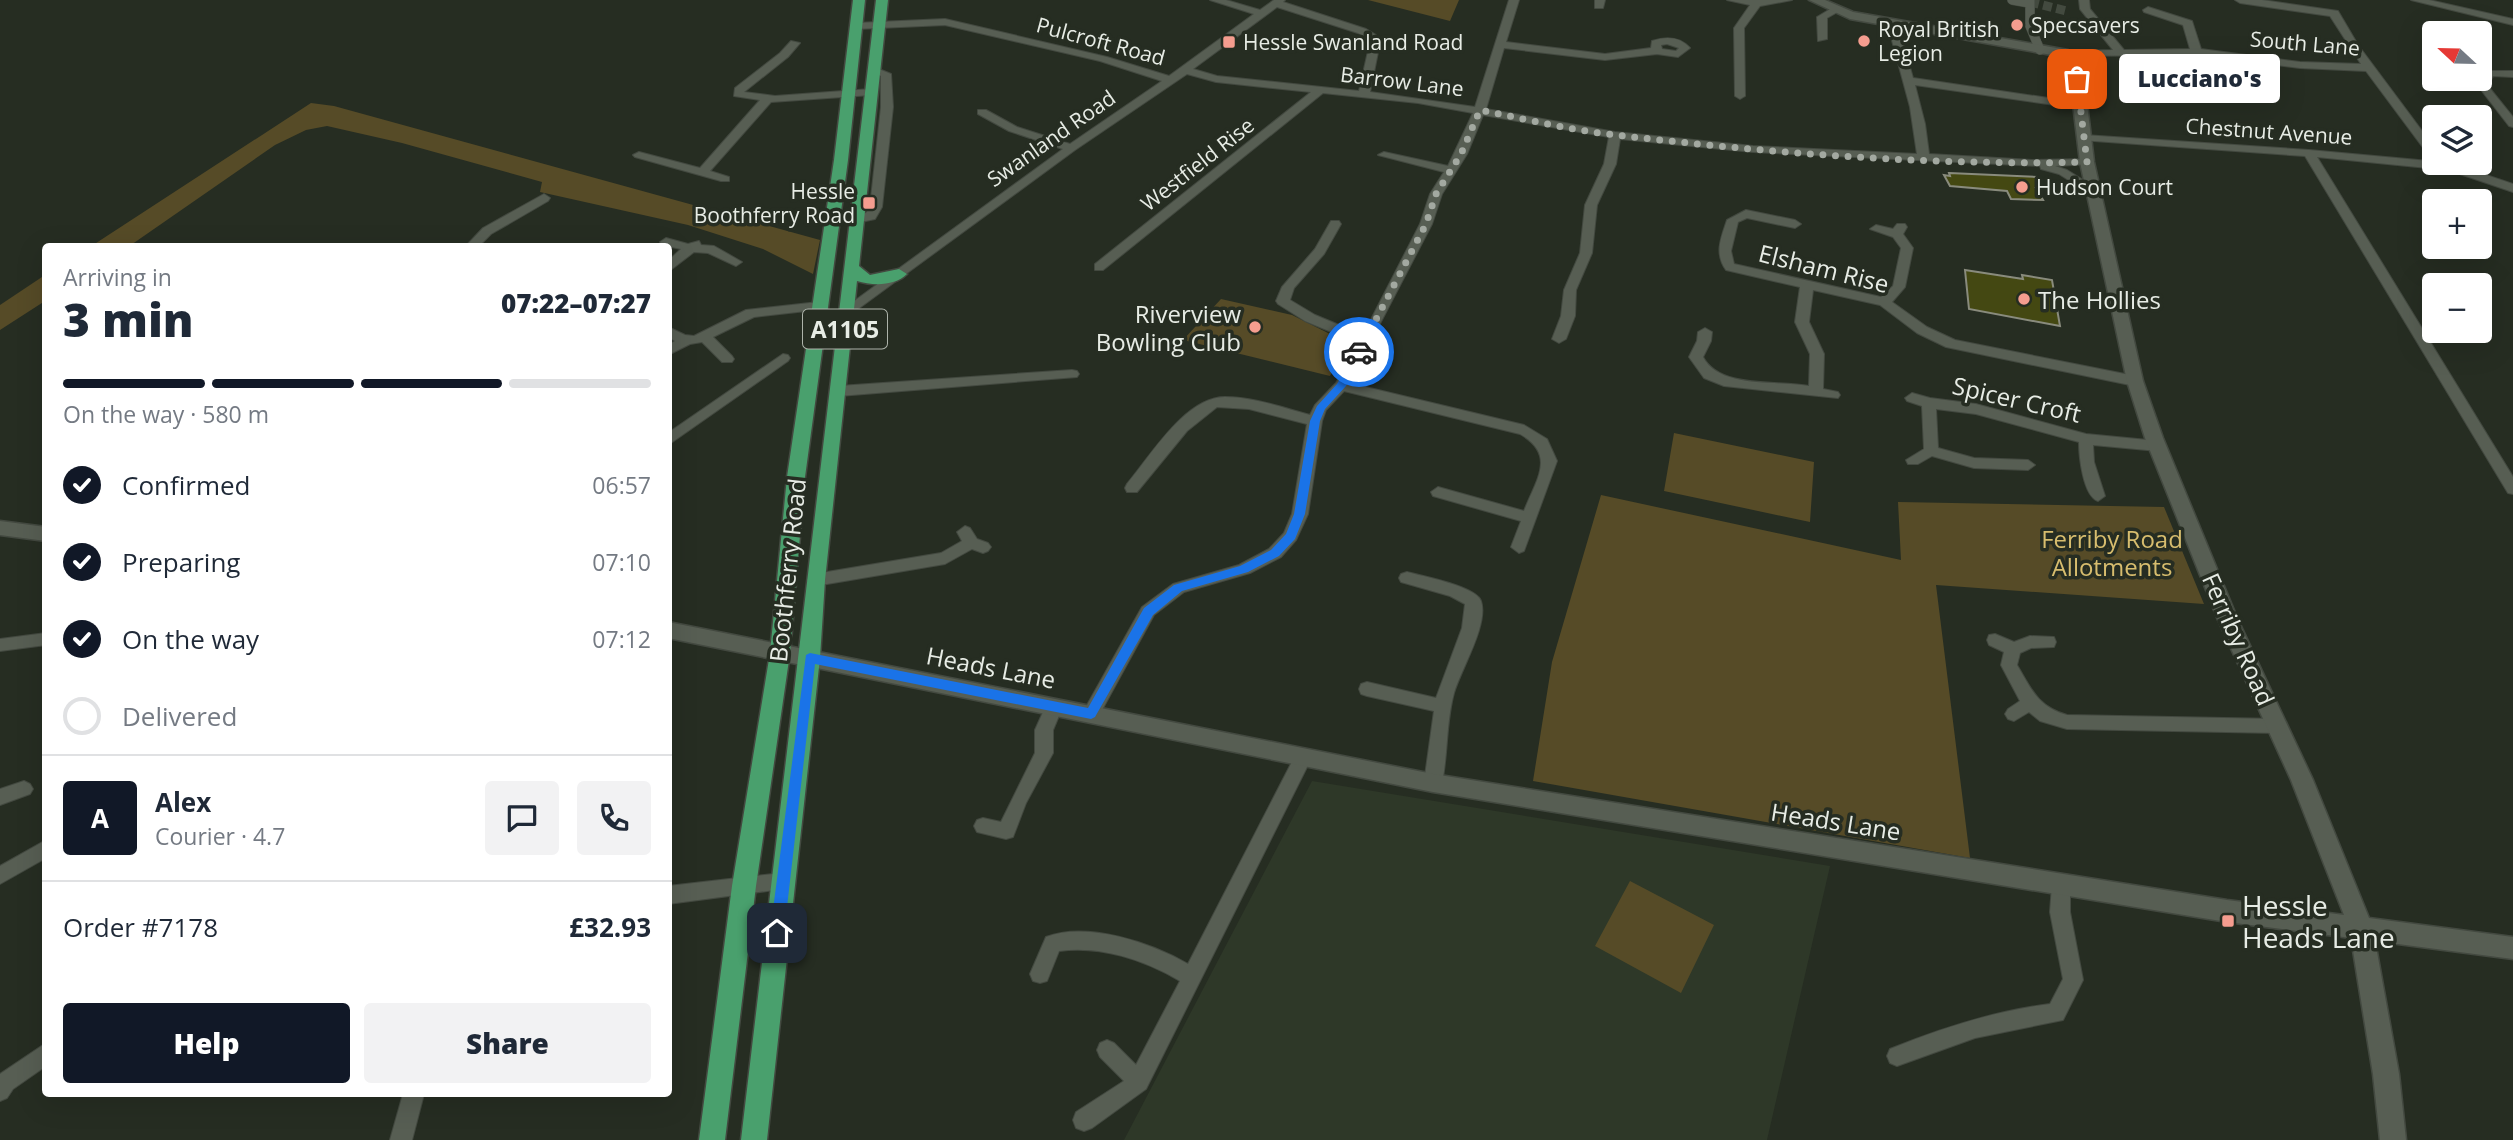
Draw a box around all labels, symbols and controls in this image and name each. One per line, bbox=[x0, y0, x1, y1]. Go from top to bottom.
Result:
street label: Pulcroft Road bbox=[1034, 10, 1168, 72]
place label: Specsavers bbox=[2031, 11, 2140, 39]
place label: Royal British Legion bbox=[1878, 15, 2000, 67]
marker: Specsavers bbox=[2009, 17, 2025, 33]
north arrow bbox=[2422, 21, 2492, 91]
map controls bbox=[2422, 21, 2492, 343]
street label: South Lane bbox=[2249, 24, 2361, 62]
place label: Hessle Swanland Road bbox=[1243, 28, 1463, 56]
marker: Royal British Legion bbox=[1856, 33, 1872, 49]
marker: Hessle Swanland Road bbox=[1221, 34, 1237, 50]
pin bbox=[2047, 49, 2107, 109]
callout: Lucciano's bbox=[2119, 55, 2280, 104]
street label: Barrow Lane bbox=[1339, 60, 1465, 102]
icon: bag bbox=[2058, 60, 2096, 98]
text: Lucciano's bbox=[2137, 62, 2262, 94]
street label: Swanland Road bbox=[981, 83, 1121, 193]
button: layers bbox=[2422, 105, 2492, 175]
street label: Westfield Rise bbox=[1135, 111, 1259, 217]
street label: Chestnut Avenue bbox=[2185, 111, 2353, 151]
place label: Hudson Court bbox=[2036, 173, 2173, 201]
place label: Hessle Boothferry Road bbox=[694, 177, 855, 229]
marker: Hudson Court bbox=[2014, 179, 2030, 195]
button: + bbox=[2422, 189, 2492, 259]
marker: Hessle Boothferry Road bbox=[861, 195, 877, 211]
street label: Elsham Rise bbox=[1755, 236, 1893, 300]
text: Arriving in bbox=[63, 261, 172, 293]
button: − bbox=[2422, 273, 2492, 343]
place label: The Hollies bbox=[2038, 283, 2161, 316]
text: 07:22–07:27 bbox=[501, 285, 651, 321]
text: 3 min bbox=[63, 288, 194, 350]
marker: The Hollies bbox=[2016, 291, 2032, 307]
place label: Riverview Bowling Club bbox=[1096, 297, 1241, 358]
road number: A1105 bbox=[803, 310, 887, 348]
courier bbox=[1324, 317, 1394, 387]
marker: Riverview Bowling Club bbox=[1247, 319, 1263, 335]
icon: car bbox=[1340, 333, 1378, 371]
street label: Spicer Croft bbox=[1950, 368, 2084, 430]
text: On the way · 580 m bbox=[63, 398, 269, 430]
icon: check bbox=[63, 466, 101, 504]
text: Confirmed bbox=[122, 467, 250, 503]
text: 06:57 bbox=[592, 469, 651, 501]
street label: Boothferry Road bbox=[761, 477, 813, 663]
park label: Ferriby Road Allotments bbox=[2041, 522, 2183, 583]
icon: check bbox=[63, 543, 101, 581]
text: Preparing bbox=[122, 544, 240, 580]
text: 07:10 bbox=[592, 546, 651, 578]
street label: Ferriby Road bbox=[2195, 568, 2283, 710]
icon: check bbox=[63, 620, 101, 658]
text: On the way bbox=[122, 621, 259, 657]
text: 07:12 bbox=[592, 623, 651, 655]
street label: Heads Lane bbox=[924, 638, 1058, 696]
text: Delivered bbox=[122, 698, 237, 734]
button: chat bbox=[485, 781, 559, 855]
button: phone bbox=[577, 781, 651, 855]
text: Alex bbox=[155, 784, 211, 820]
street label: Heads Lane bbox=[1769, 794, 1903, 848]
text: A bbox=[91, 800, 109, 836]
text: Courier · 4.7 bbox=[155, 820, 285, 852]
place label: Hessle Heads Lane bbox=[2242, 886, 2395, 956]
pin bbox=[747, 903, 807, 963]
text: Order #7178 bbox=[63, 909, 218, 945]
text: £32.93 bbox=[569, 909, 651, 945]
marker: Hessle Heads Lane bbox=[2220, 913, 2236, 929]
icon: home bbox=[758, 914, 796, 952]
button: Help bbox=[63, 1003, 350, 1083]
button: Share bbox=[364, 1003, 651, 1083]

